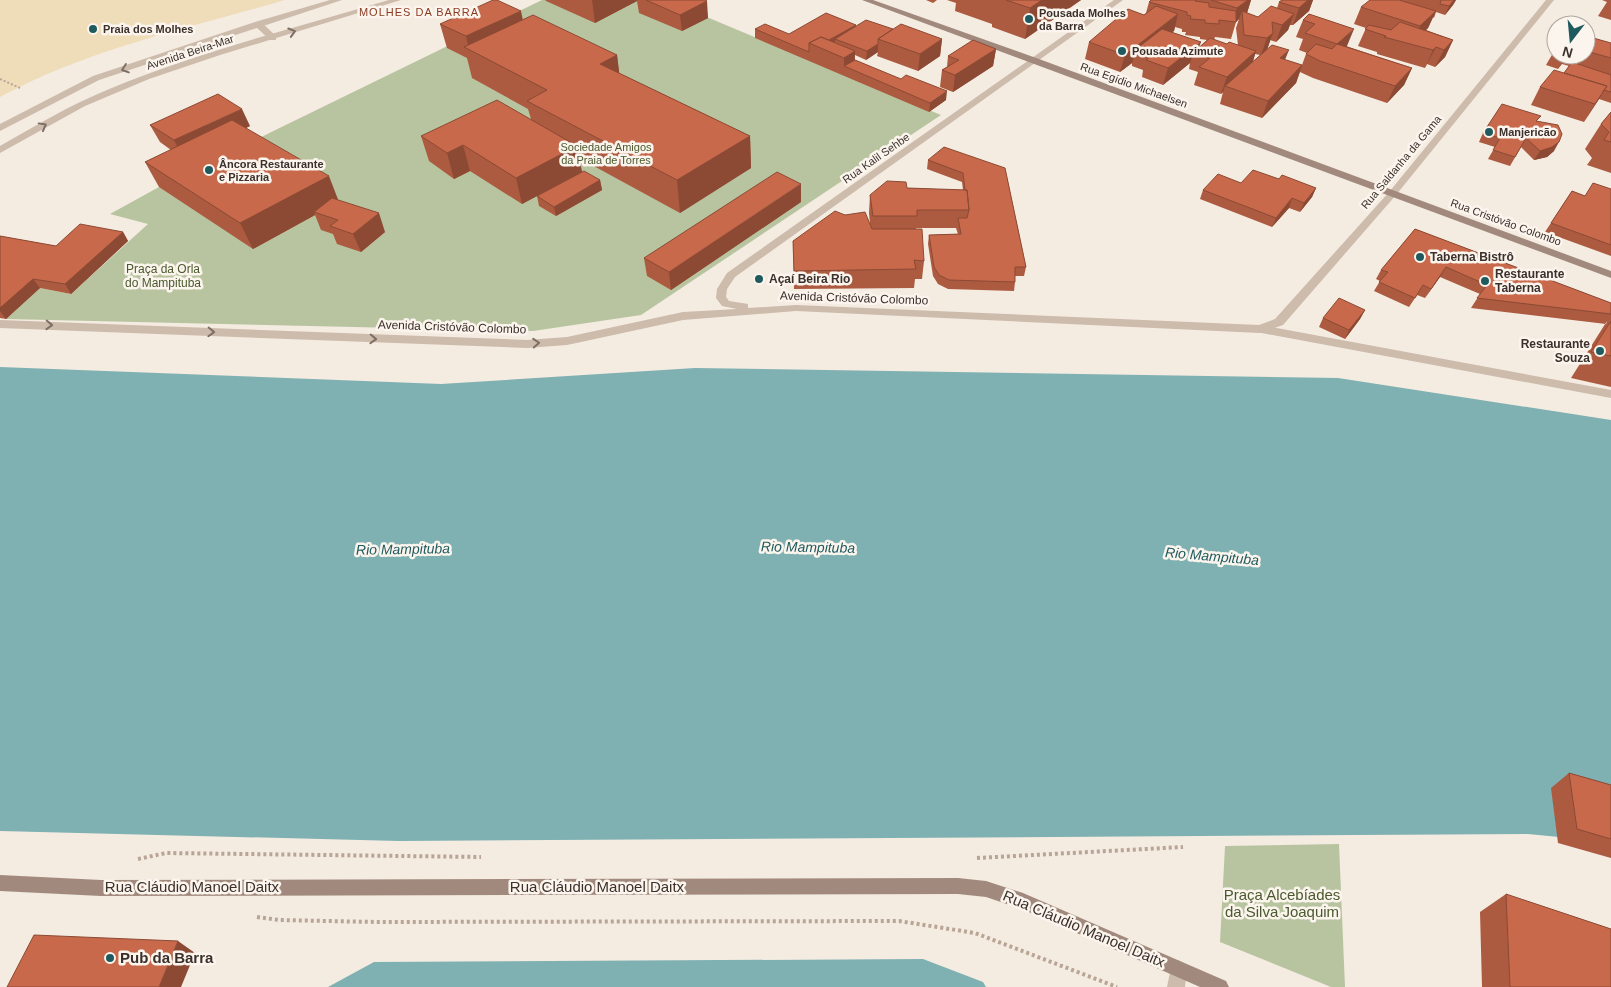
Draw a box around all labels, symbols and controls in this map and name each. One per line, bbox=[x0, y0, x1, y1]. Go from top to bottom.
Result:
district label: MOLHES DA BARRA bbox=[359, 6, 479, 18]
place label: Pousada Molhes da Barra bbox=[1039, 7, 1126, 32]
marker: Pousada Molhes da Barra bbox=[1023, 13, 1035, 25]
north arrow bbox=[1546, 15, 1596, 65]
marker: Praia dos Molhes bbox=[87, 23, 99, 35]
place label: Praia dos Molhes bbox=[103, 23, 193, 35]
one-way arrow bbox=[288, 27, 296, 37]
street label: Avenida Beira-Mar bbox=[145, 32, 235, 72]
text: N bbox=[1560, 43, 1574, 62]
marker: Pousada Azimute bbox=[1116, 45, 1128, 57]
place label: Pousada Azimute bbox=[1132, 45, 1223, 57]
street label: Rua Egídio Michaelsen bbox=[1079, 60, 1189, 110]
one-way arrow bbox=[121, 63, 130, 73]
street label: Rua Saldanha da Gama bbox=[1358, 112, 1444, 211]
one-way arrow bbox=[37, 122, 46, 132]
marker: Manjericão bbox=[1483, 126, 1495, 138]
place label: Manjericão bbox=[1499, 126, 1557, 138]
street label: Rua Kalil Sehbe bbox=[840, 130, 912, 186]
park label: Sociedade Amigos da Praia de Torres bbox=[560, 141, 652, 166]
place label: Âncora Restaurante e Pizzaria bbox=[219, 158, 324, 183]
marker: Âncora Restaurante e Pizzaria bbox=[203, 164, 215, 176]
street label: Rua Cristóvão Colombo bbox=[1449, 196, 1563, 248]
place label: Taberna Bistrô bbox=[1430, 250, 1514, 264]
marker: Taberna Bistrô bbox=[1414, 251, 1426, 263]
park label: Praça da Orla do Mampituba bbox=[125, 262, 201, 290]
place label: Restaurante Taberna bbox=[1495, 267, 1565, 295]
place label: Açaí Beira Rio bbox=[769, 272, 850, 286]
marker: Açaí Beira Rio bbox=[753, 273, 765, 285]
marker: Restaurante Taberna bbox=[1479, 275, 1491, 287]
street label: Avenida Cristóvão Colombo bbox=[780, 288, 929, 308]
street label: Avenida Cristóvão Colombo bbox=[378, 317, 527, 337]
one-way arrow bbox=[45, 320, 53, 331]
one-way arrow bbox=[208, 327, 215, 337]
one-way arrow bbox=[370, 333, 378, 344]
place label: Restaurante Souza bbox=[1521, 337, 1590, 365]
one-way arrow bbox=[532, 338, 540, 349]
marker: Restaurante Souza bbox=[1594, 345, 1606, 357]
water label: Rio Mampituba bbox=[761, 538, 855, 556]
water label: Rio Mampituba bbox=[356, 540, 450, 558]
water label: Rio Mampituba bbox=[1164, 544, 1260, 568]
street label: Rua Cláudio Manoel Daitx bbox=[105, 878, 280, 895]
street label: Rua Cláudio Manoel Daitx bbox=[510, 878, 685, 895]
park label: Praça Alcebíades da Silva Joaquim bbox=[1224, 886, 1340, 920]
street label: Rua Cláudio Manoel Daitx bbox=[1001, 887, 1168, 971]
place label: Pub da Barra bbox=[120, 949, 214, 966]
marker: Pub da Barra bbox=[104, 952, 116, 964]

